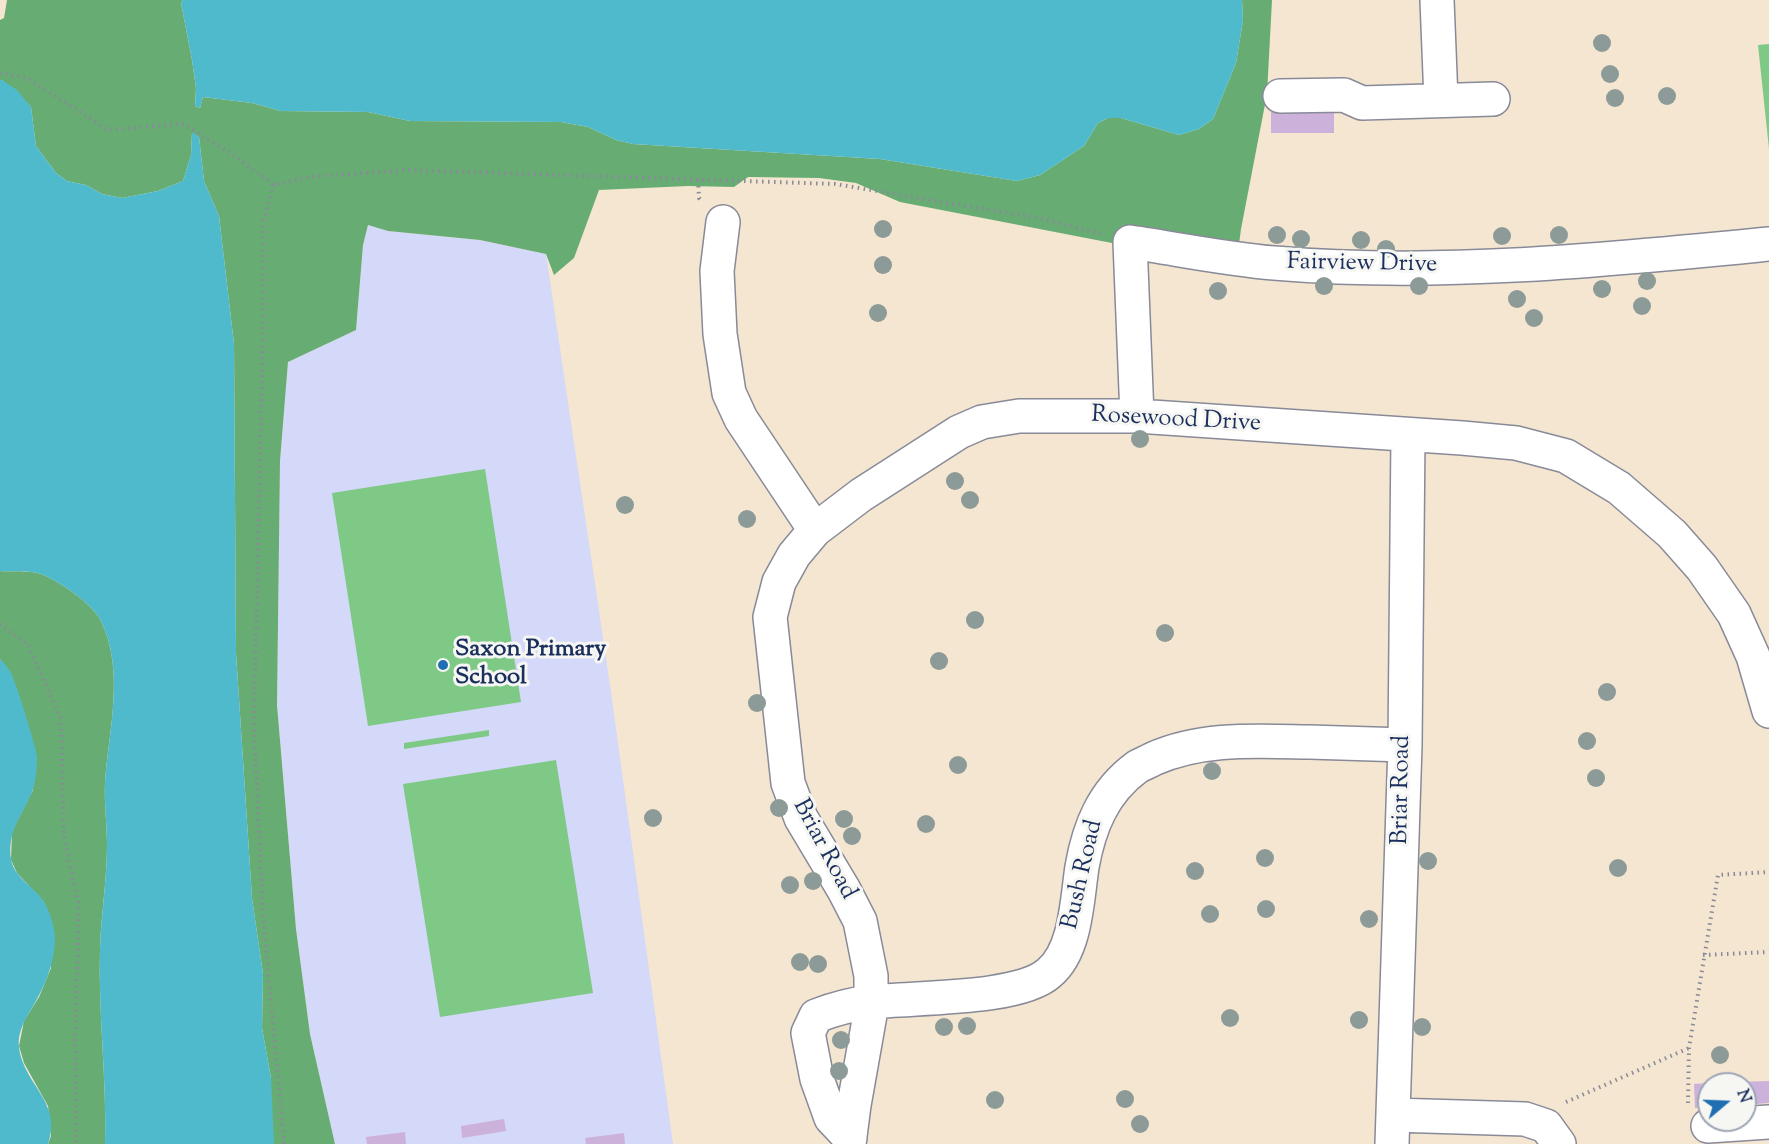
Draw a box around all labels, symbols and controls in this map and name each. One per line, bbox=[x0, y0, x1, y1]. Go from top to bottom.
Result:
street label: Fairview Drive bbox=[1286, 249, 1438, 281]
street label: Rosewood Drive bbox=[1090, 402, 1262, 440]
place label: Saxon Primary School bbox=[455, 637, 606, 693]
marker: Saxon Primary School bbox=[436, 658, 450, 672]
street label: Briar Road bbox=[1388, 735, 1418, 845]
street label: Briar Road bbox=[785, 795, 861, 905]
street label: Bush Road bbox=[1057, 817, 1111, 933]
north arrow bbox=[1697, 1072, 1757, 1132]
text: N bbox=[1730, 1087, 1756, 1106]

